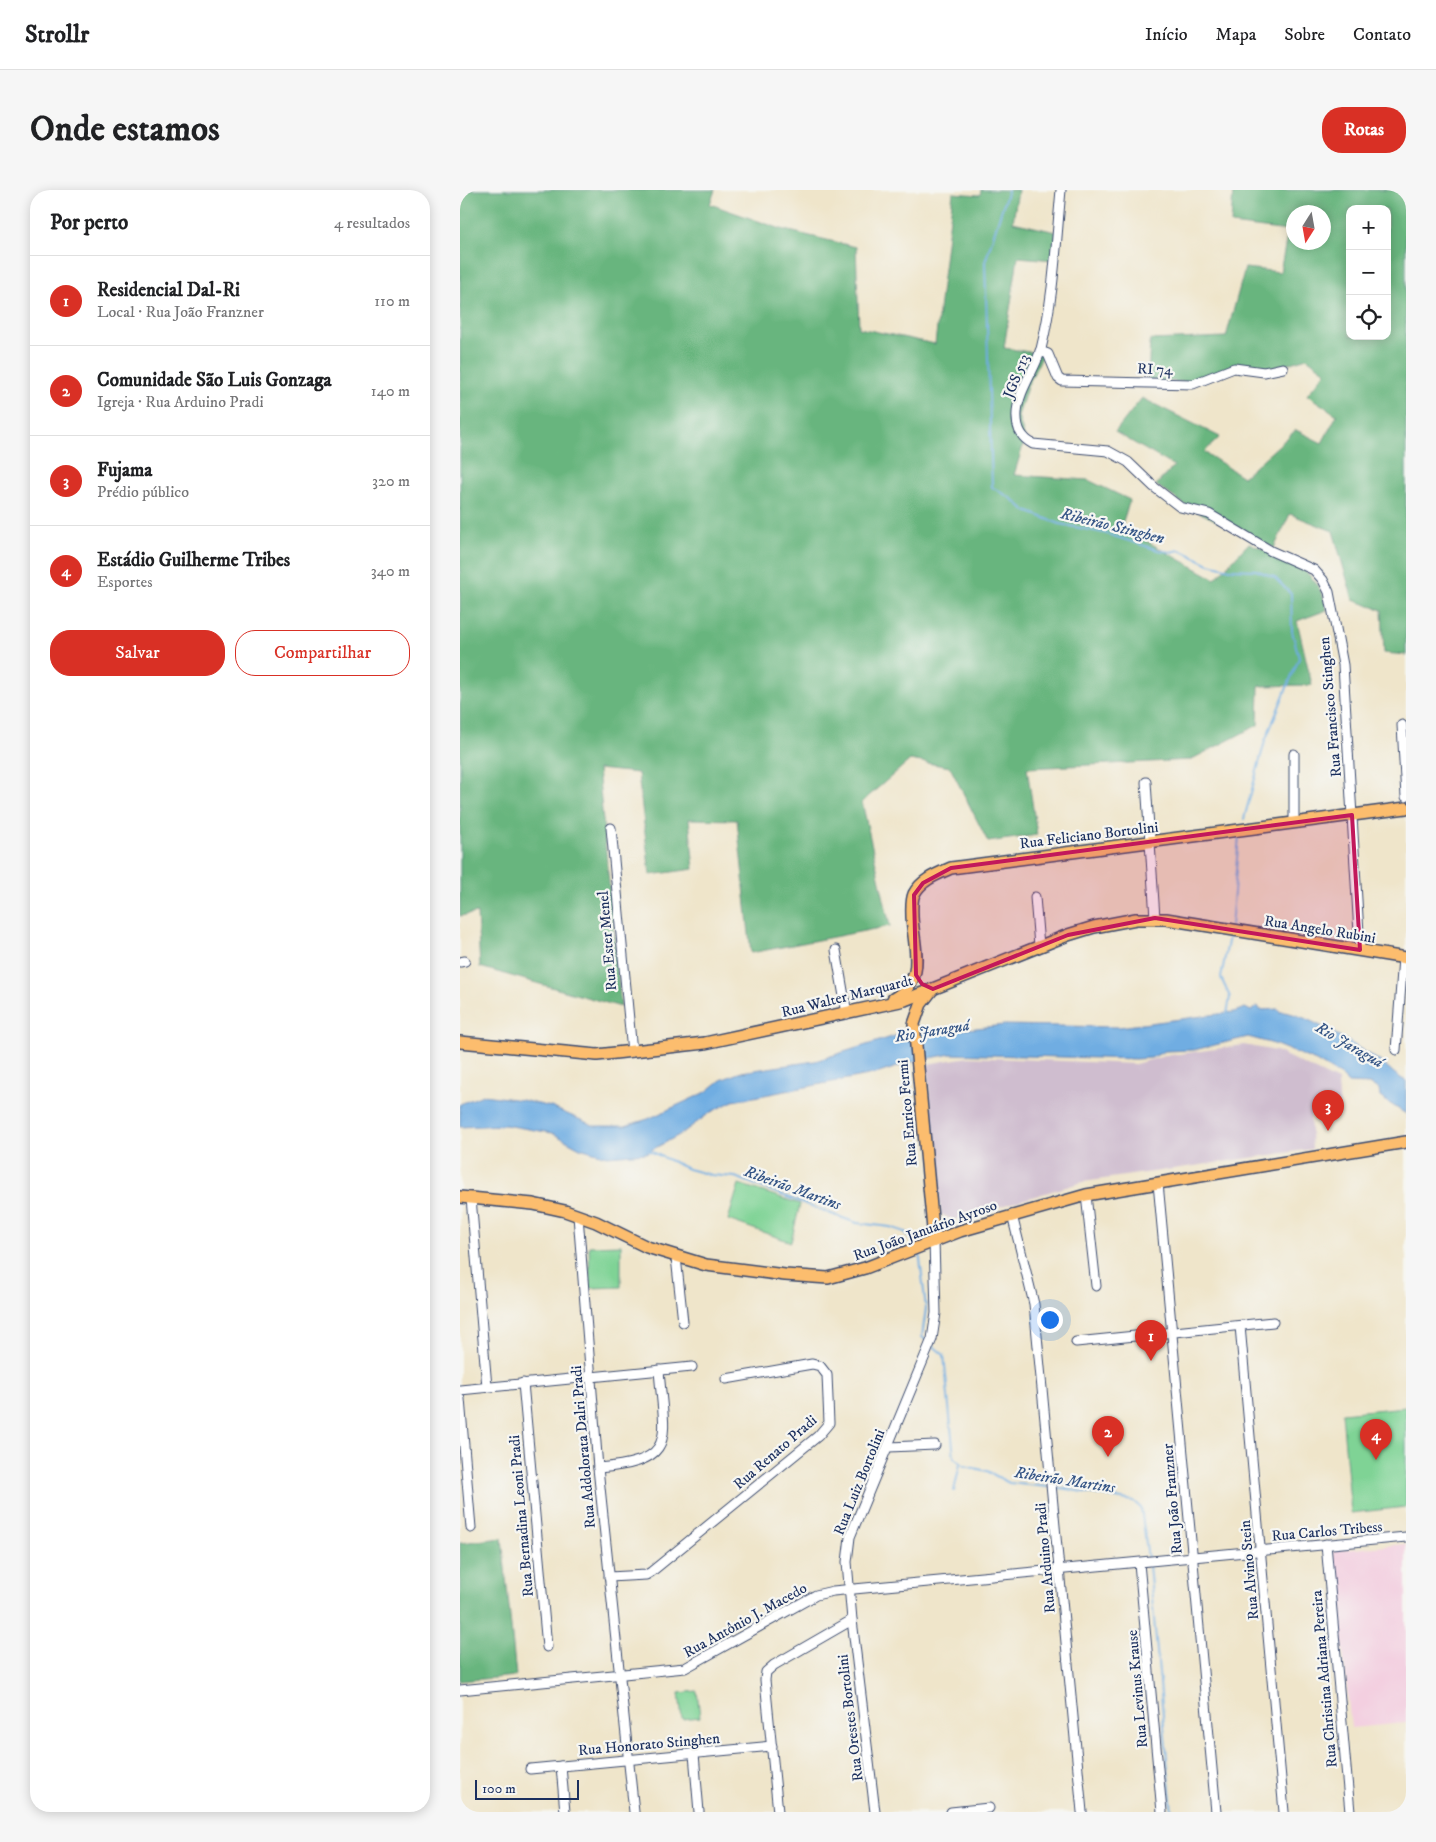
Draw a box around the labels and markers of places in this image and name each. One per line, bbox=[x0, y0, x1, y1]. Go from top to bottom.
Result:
pin: 3 bbox=[1312, 1090, 1344, 1131]
pin: 1 bbox=[1135, 1320, 1167, 1361]
pin: 2 bbox=[1092, 1416, 1124, 1457]
pin: 4 bbox=[1360, 1419, 1392, 1460]

